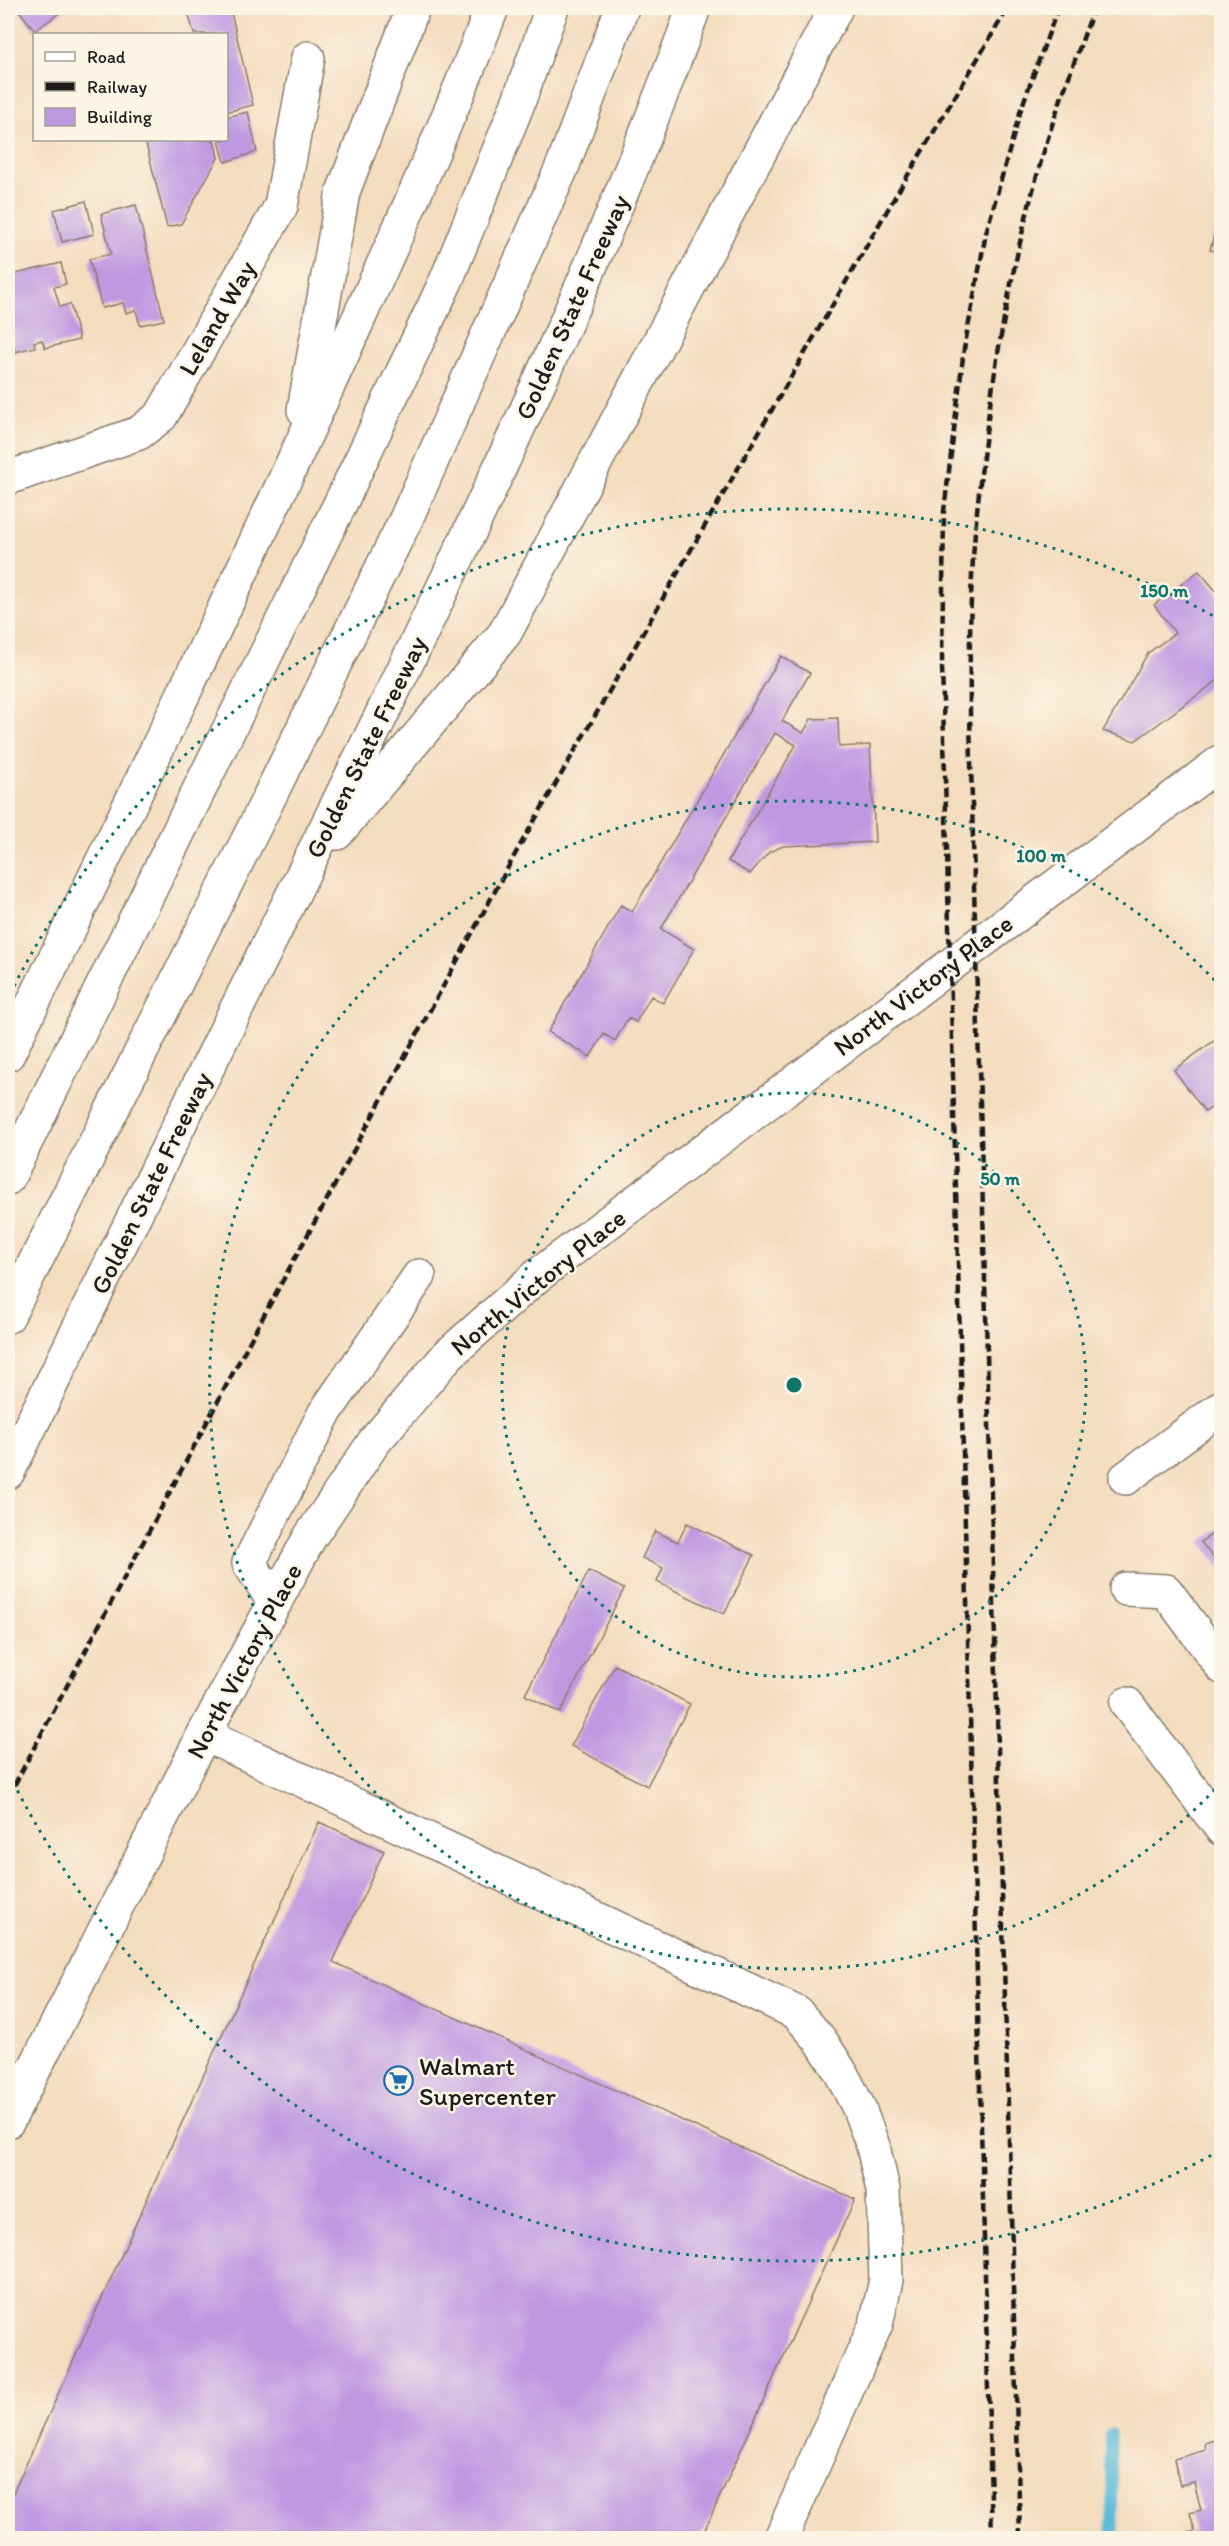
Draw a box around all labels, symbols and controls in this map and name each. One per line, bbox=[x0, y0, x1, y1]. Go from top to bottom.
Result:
legend bbox=[33, 33, 228, 141]
text: Road bbox=[87, 46, 126, 68]
text: Railway bbox=[87, 76, 148, 98]
text: Building bbox=[87, 106, 153, 128]
street label: Golden State Freeway bbox=[508, 189, 636, 425]
street label: Leland Way bbox=[171, 255, 263, 381]
text: 150 m bbox=[1140, 580, 1189, 602]
street label: Golden State Freeway bbox=[298, 631, 434, 863]
text: 100 m bbox=[1016, 845, 1067, 867]
street label: North Victory Place bbox=[827, 907, 1019, 1063]
street label: Golden State Freeway bbox=[83, 1067, 219, 1299]
text: 50 m bbox=[980, 1168, 1021, 1190]
street label: North Victory Place bbox=[444, 1201, 632, 1363]
centre of rings bbox=[784, 1375, 804, 1395]
street label: North Victory Place bbox=[179, 1558, 309, 1764]
place label: Walmart Supercenter bbox=[419, 2050, 556, 2112]
supermarket icon: Walmart Supercenter bbox=[382, 2065, 414, 2097]

